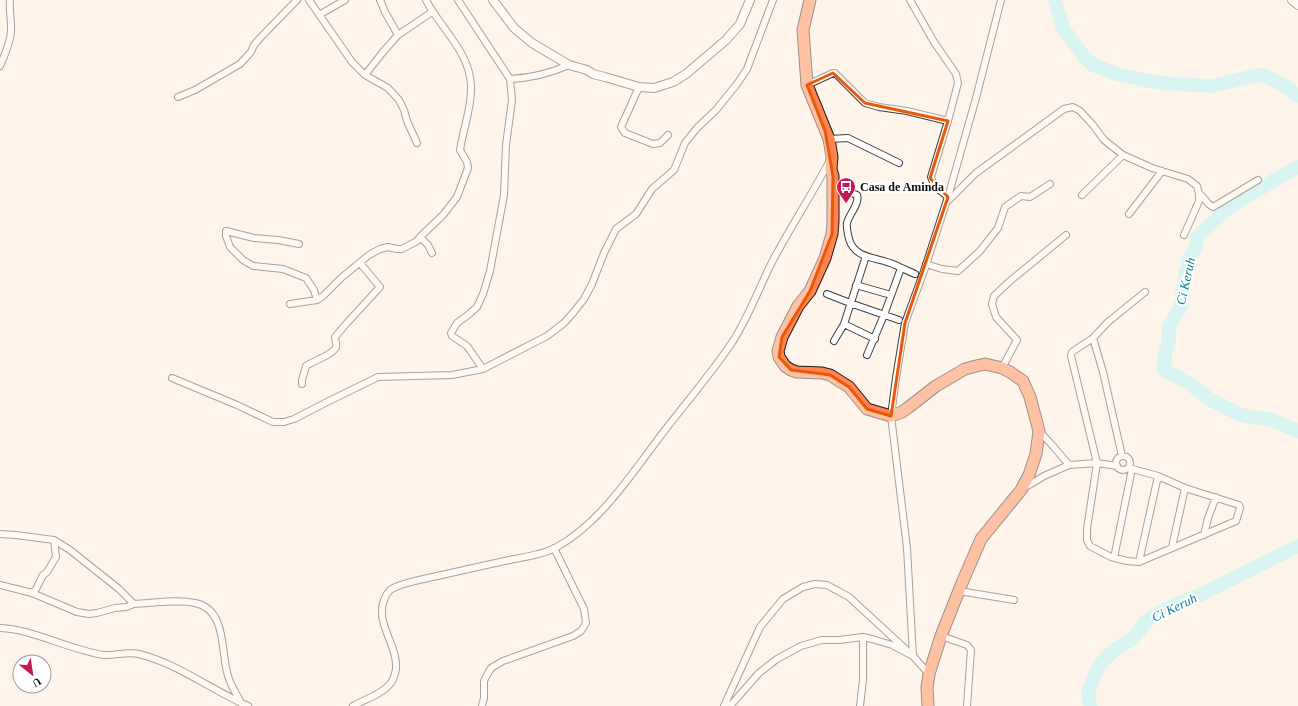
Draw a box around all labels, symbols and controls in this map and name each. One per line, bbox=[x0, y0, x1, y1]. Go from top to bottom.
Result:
bus stop icon: Casa de Aminda bbox=[835, 176, 857, 204]
place label: Casa de Aminda bbox=[860, 180, 944, 194]
water label: Ci Keruh bbox=[1173, 256, 1198, 306]
water label: Ci Keruh bbox=[1149, 590, 1199, 625]
north arrow bbox=[12, 654, 52, 694]
text: U bbox=[31, 675, 43, 690]

